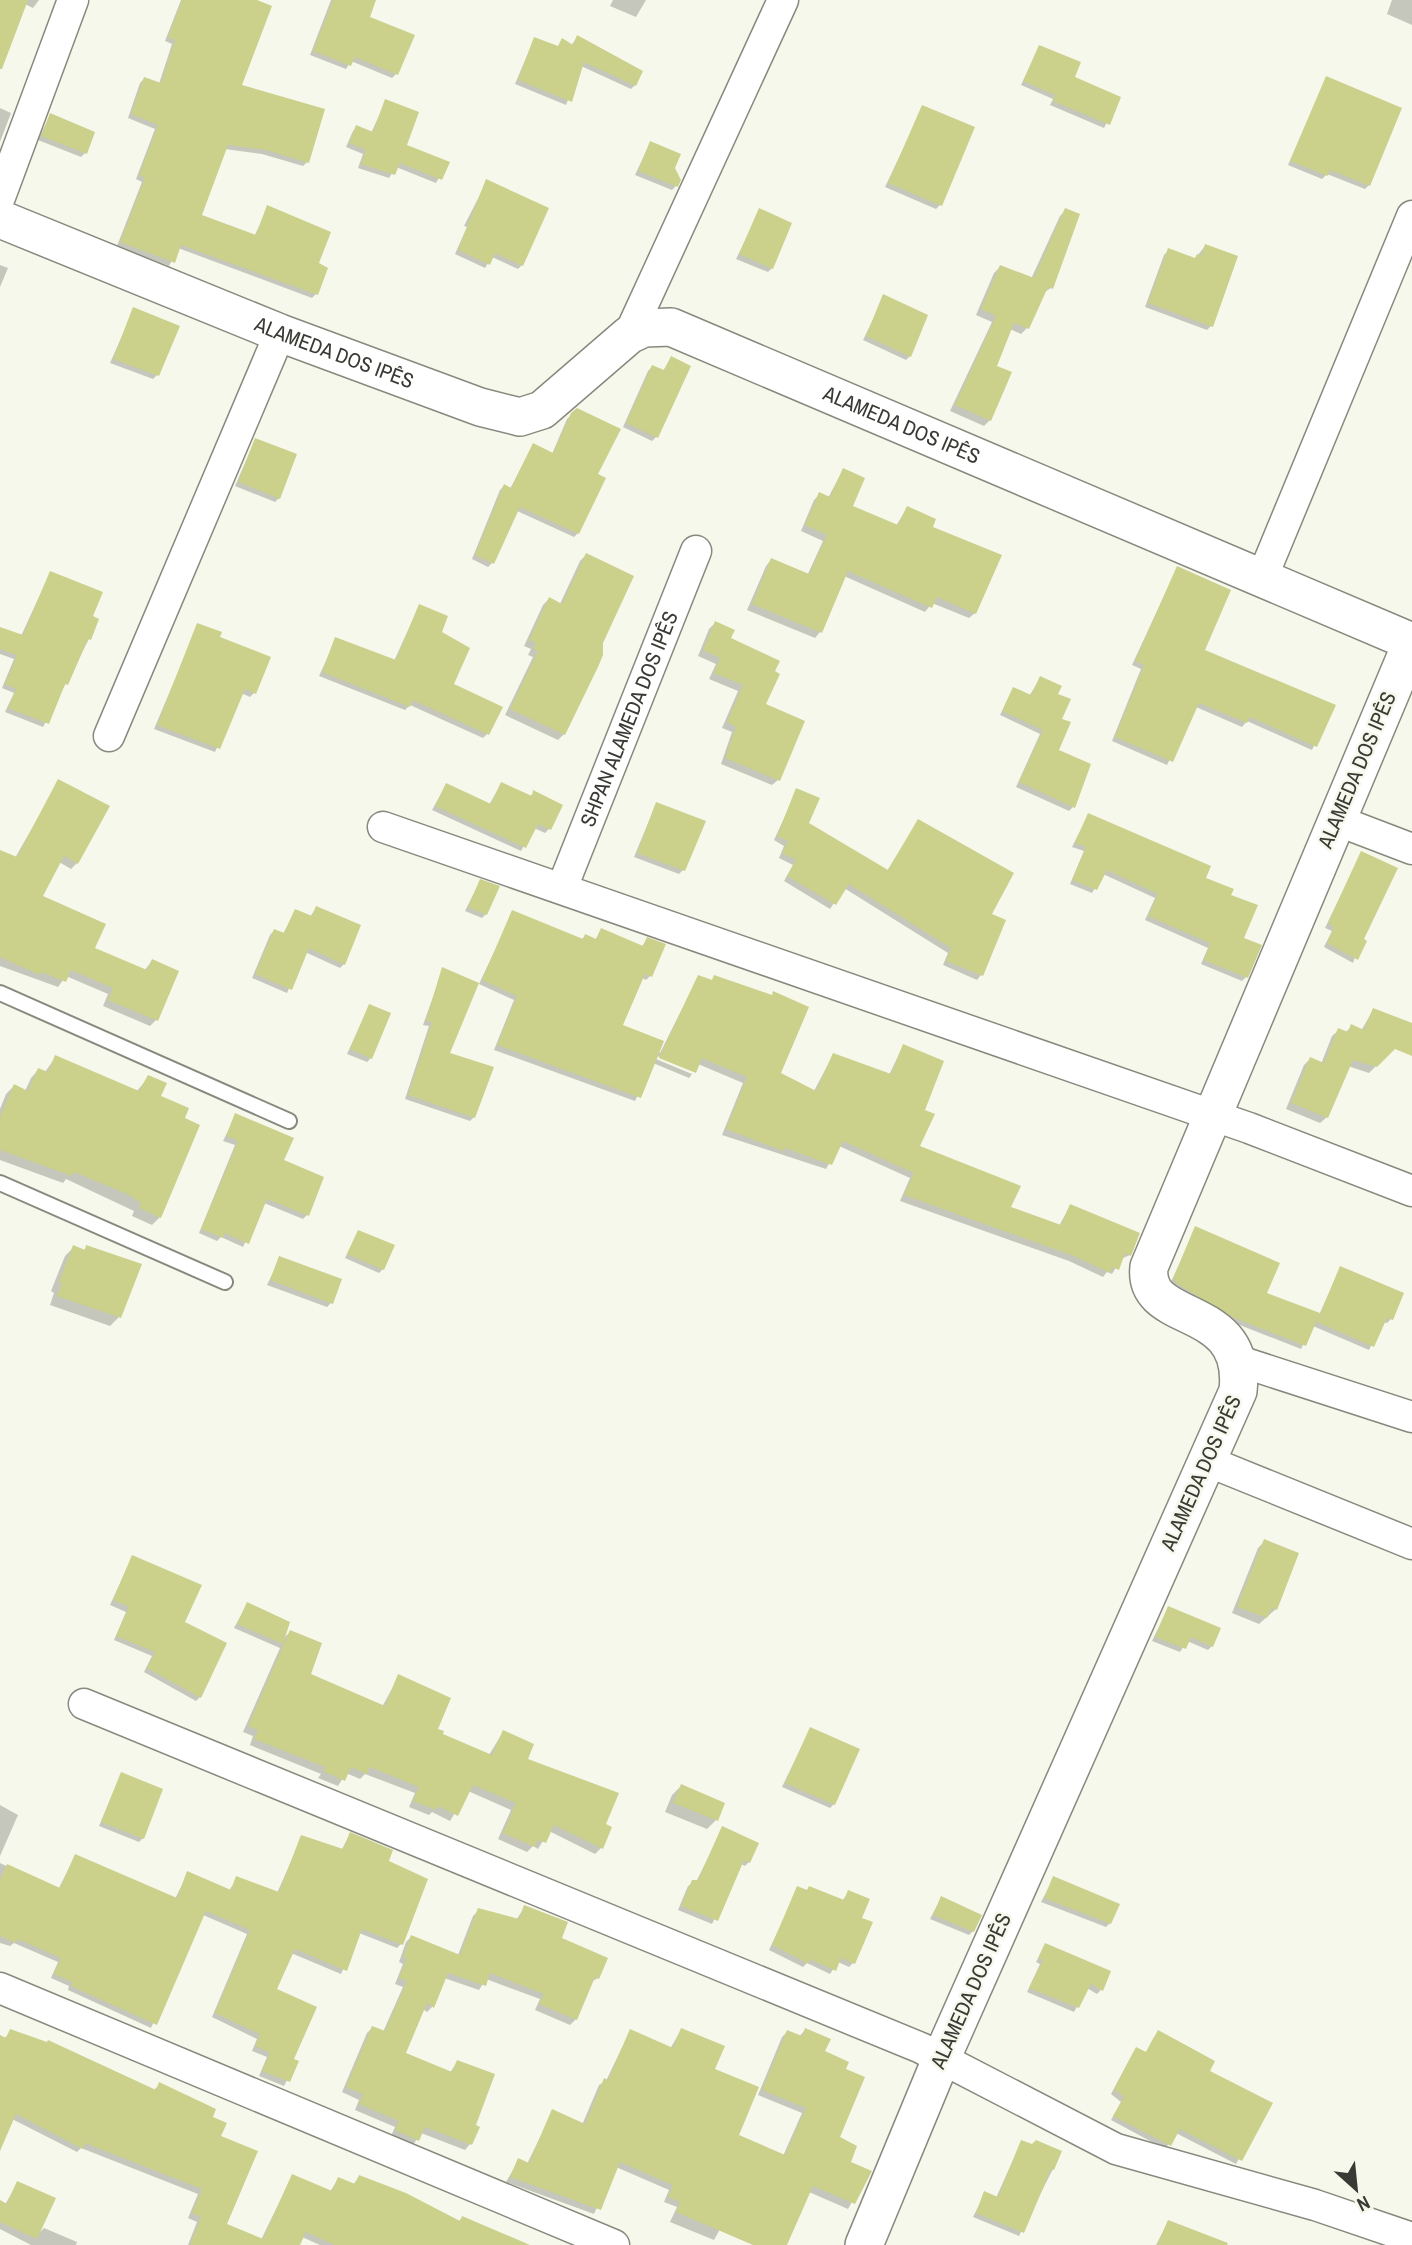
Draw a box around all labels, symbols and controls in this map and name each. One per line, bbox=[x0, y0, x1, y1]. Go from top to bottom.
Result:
street label: ALAMEDA DOS IPÊS bbox=[250, 309, 418, 395]
street label: ALAMEDA DOS IPÊS bbox=[818, 378, 985, 471]
street label: SHPAN ALAMEDA DOS IPÊS bbox=[573, 607, 685, 831]
street label: ALAMEDA DOS IPÊS bbox=[1310, 687, 1403, 853]
street label: ALAMEDA DOS IPÊS bbox=[1153, 1390, 1248, 1556]
street label: ALAMEDA DOS IPÊS bbox=[923, 1908, 1018, 2074]
north arrow bbox=[1321, 2154, 1391, 2224]
text: N bbox=[1353, 2190, 1375, 2218]

